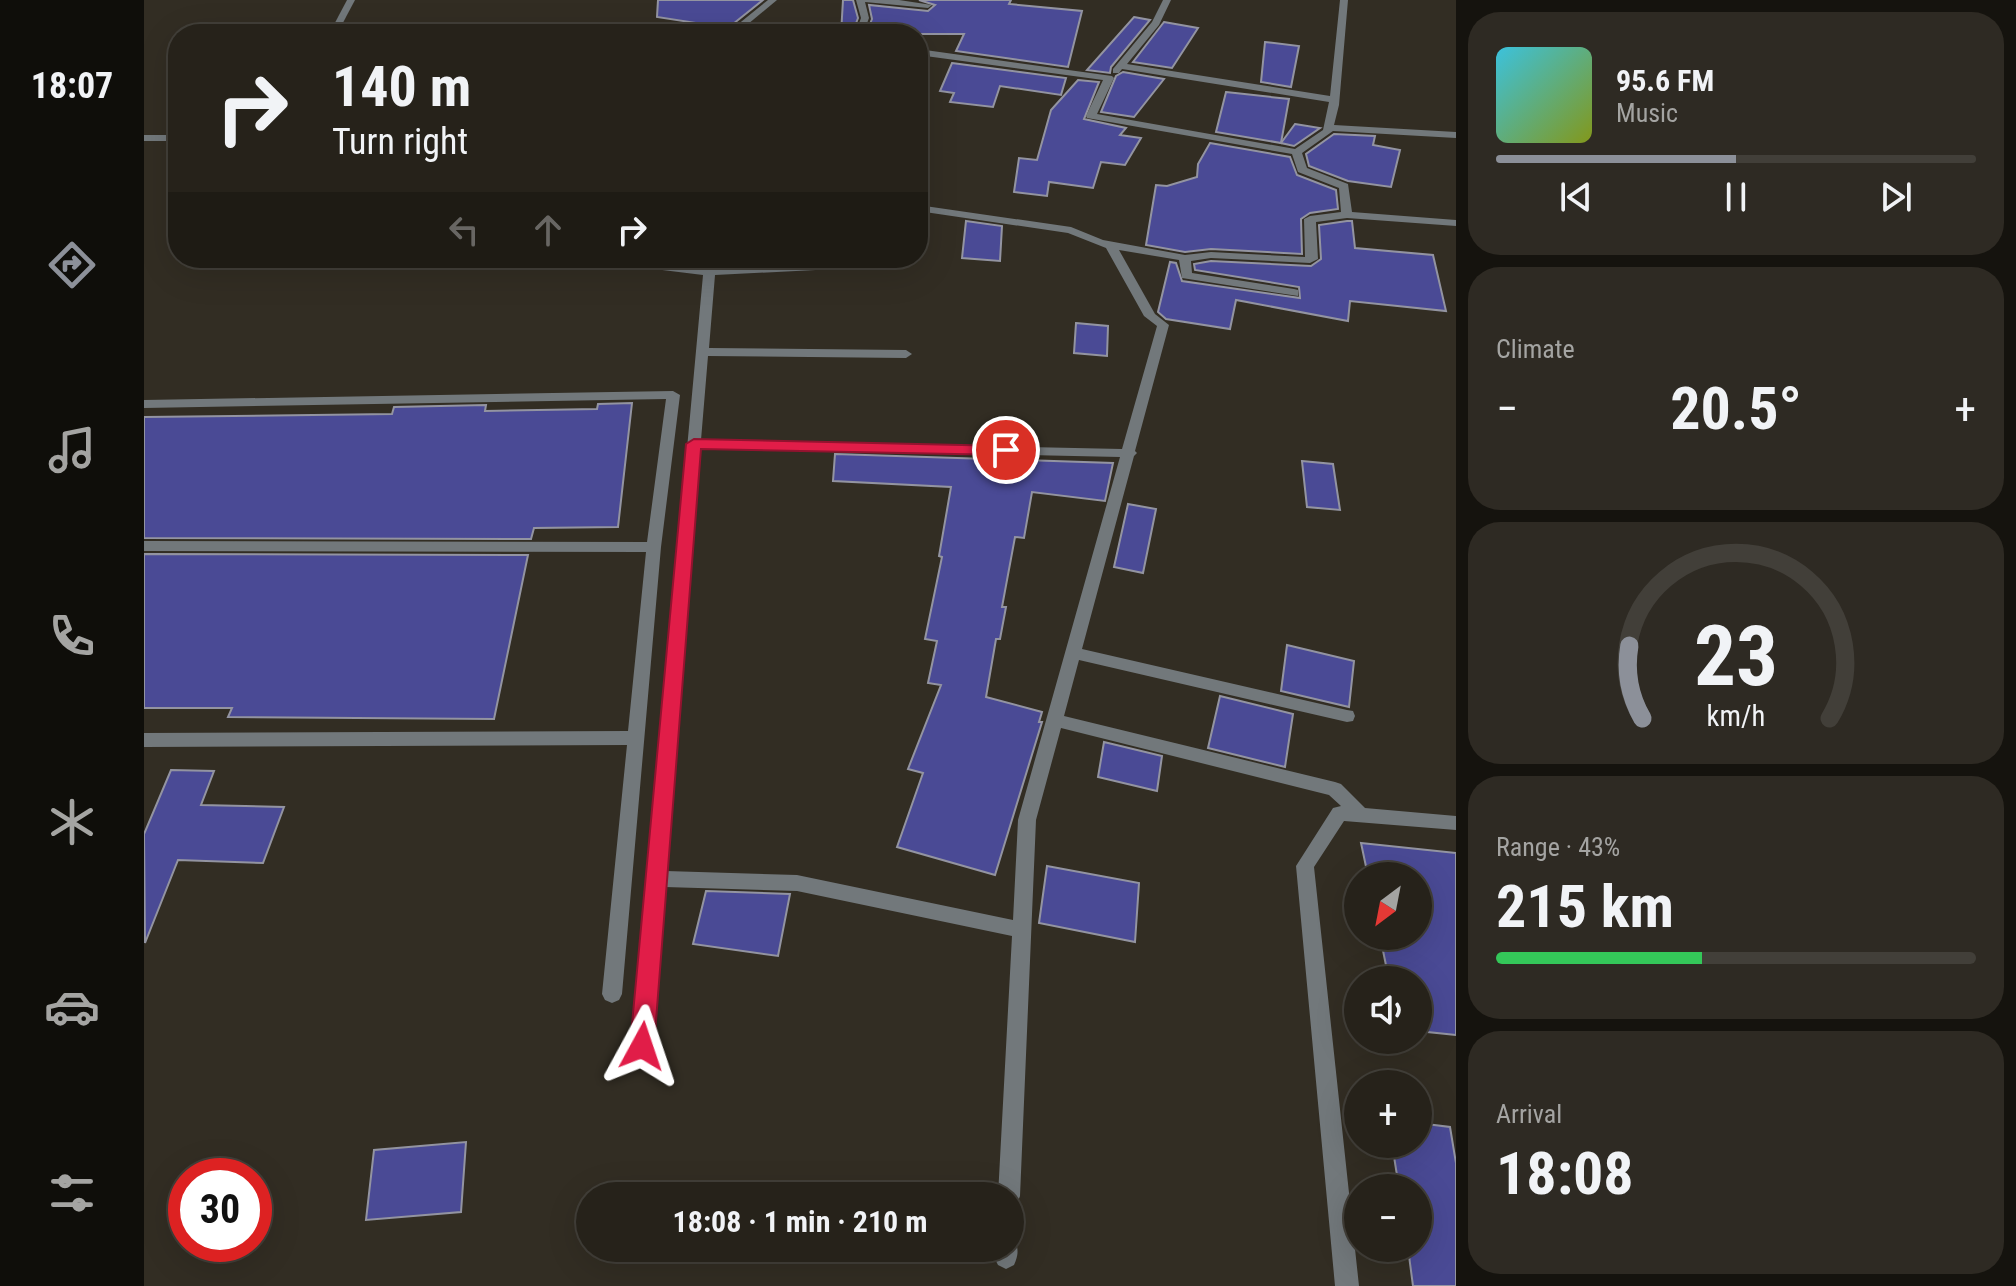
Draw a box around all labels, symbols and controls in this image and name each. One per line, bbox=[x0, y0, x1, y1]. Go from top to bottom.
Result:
text: 140 m bbox=[332, 54, 471, 120]
icon: right bbox=[200, 56, 304, 160]
text: 95.6 FM bbox=[1616, 63, 1714, 98]
text: 18:07 bbox=[31, 65, 113, 107]
text: Music bbox=[1616, 98, 1678, 128]
text: Turn right bbox=[332, 121, 468, 163]
icon: previous bbox=[1554, 175, 1598, 219]
icon: pause bbox=[1714, 175, 1758, 219]
icon: next bbox=[1874, 175, 1918, 219]
icon: left bbox=[442, 208, 486, 252]
icon: ahead bbox=[526, 208, 570, 252]
icon: right bbox=[610, 208, 654, 252]
icon: directions bbox=[44, 237, 100, 293]
text: Climate bbox=[1496, 334, 1575, 364]
text: 20.5° bbox=[1670, 373, 1802, 444]
text: − bbox=[1496, 383, 1518, 435]
text: + bbox=[1954, 383, 1976, 435]
pin bbox=[972, 416, 1040, 484]
icon: music bbox=[44, 422, 100, 478]
icon: arrive bbox=[984, 428, 1028, 472]
icon: phone bbox=[44, 608, 100, 664]
text: 23 bbox=[1694, 608, 1778, 705]
text: km/h bbox=[1707, 699, 1765, 733]
icon: climate bbox=[44, 794, 100, 850]
text: Range · 43% bbox=[1496, 832, 1620, 862]
north arrow bbox=[1344, 862, 1432, 950]
map controls bbox=[1344, 862, 1432, 1262]
text: 215 km bbox=[1496, 871, 1674, 942]
button: sound bbox=[1344, 966, 1432, 1054]
icon: car bbox=[44, 979, 100, 1035]
position arrow bbox=[600, 1004, 684, 1088]
button: + bbox=[1344, 1070, 1432, 1158]
text: Arrival bbox=[1496, 1099, 1562, 1129]
text: 18:08 bbox=[1496, 1138, 1634, 1209]
speed limit sign: 30 bbox=[168, 1158, 272, 1262]
icon: filters bbox=[44, 1165, 100, 1221]
button: − bbox=[1344, 1174, 1432, 1262]
text: 18:08 · 1 min · 210 m bbox=[673, 1204, 927, 1239]

